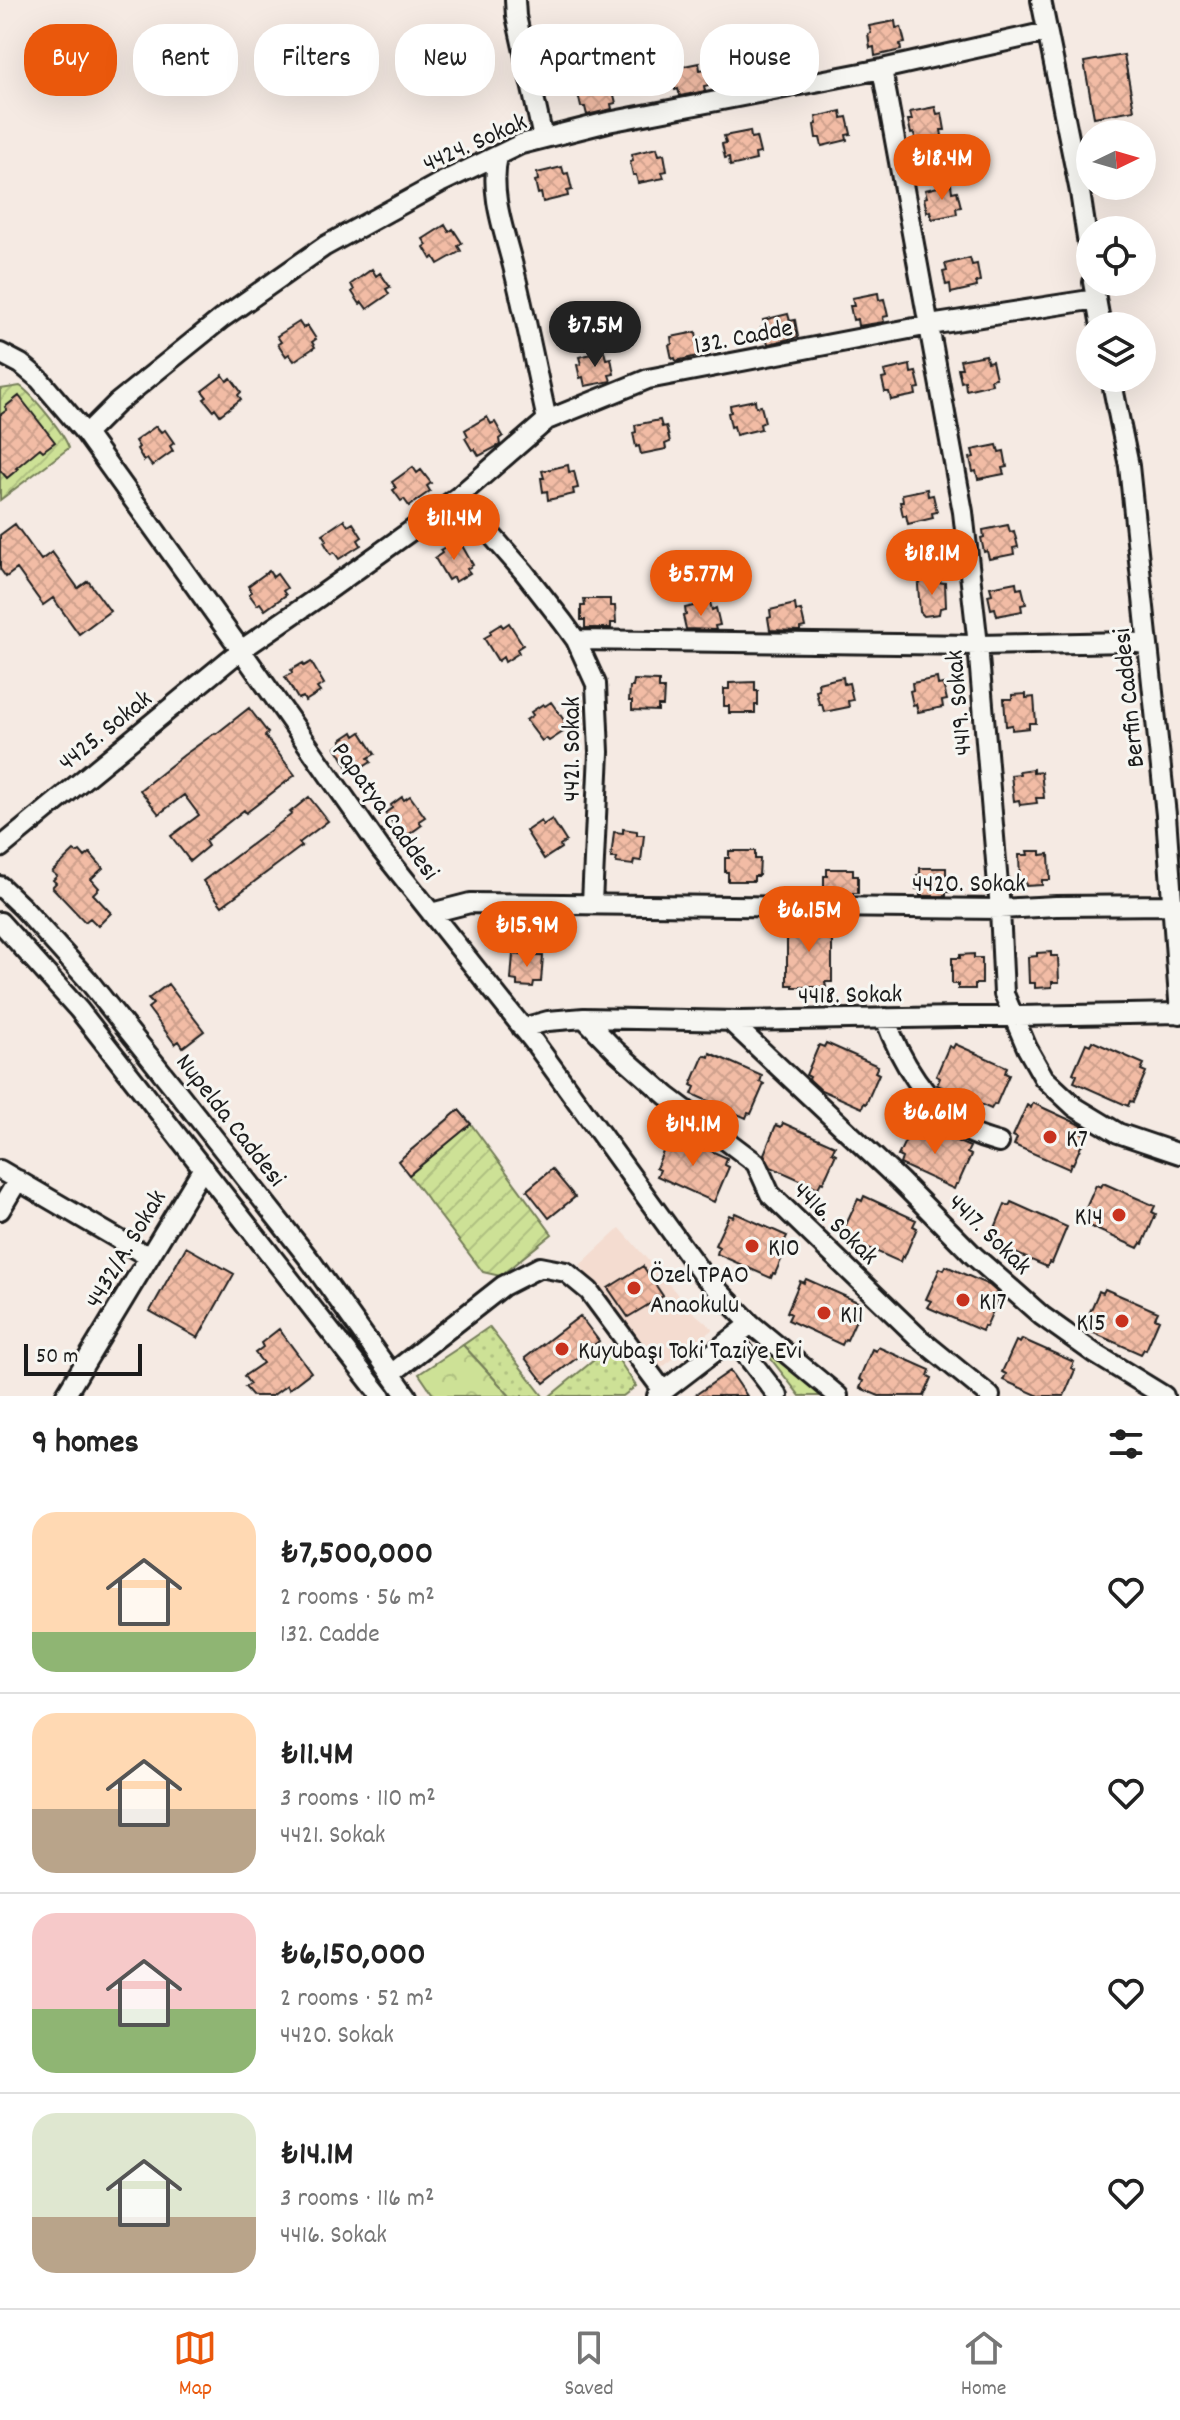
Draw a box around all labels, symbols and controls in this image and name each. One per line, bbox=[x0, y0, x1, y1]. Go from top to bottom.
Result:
chip: Buy bbox=[24, 24, 117, 96]
chip: Rent bbox=[133, 24, 238, 96]
chip: Filters bbox=[254, 24, 379, 96]
chip: New bbox=[395, 24, 495, 96]
chip: Apartment bbox=[511, 24, 684, 96]
chip: House bbox=[700, 24, 819, 96]
street label: 4424. Sokak bbox=[417, 105, 533, 184]
north arrow bbox=[1076, 120, 1156, 200]
map controls bbox=[1076, 120, 1156, 392]
pin: ₺18.4M bbox=[877, 134, 1007, 202]
text: ₺18.4M bbox=[912, 141, 972, 178]
button: locate bbox=[1076, 216, 1156, 296]
pin: ₺7.5M bbox=[539, 301, 651, 369]
text: ₺7.5M bbox=[567, 308, 623, 345]
street label: 132. Cadde bbox=[691, 311, 796, 366]
button: layers bbox=[1076, 312, 1156, 392]
pin: ₺11.4M bbox=[389, 494, 519, 562]
text: ₺11.4M bbox=[426, 501, 482, 538]
pin: ₺18.1M bbox=[867, 529, 997, 597]
text: ₺18.1M bbox=[904, 536, 960, 573]
pin: ₺5.77M bbox=[636, 550, 766, 618]
text: ₺5.77M bbox=[668, 557, 734, 594]
street label: Berfin Caddesi bbox=[1105, 626, 1156, 769]
street label: 4419. Sokak bbox=[937, 648, 984, 757]
street label: 4425. Sokak bbox=[51, 682, 161, 781]
street label: 4421. Sokak bbox=[555, 696, 592, 802]
street label: Papatya Caddesi bbox=[321, 735, 447, 889]
street label: 4420. Sokak bbox=[912, 867, 1026, 904]
pin: ₺6.15M bbox=[744, 886, 874, 954]
text: ₺6.15M bbox=[777, 893, 841, 930]
pin: ₺15.9M bbox=[462, 901, 592, 969]
text: ₺15.9M bbox=[495, 908, 559, 945]
street label: 4418. Sokak bbox=[797, 977, 903, 1016]
street label: Nupelda Caddesi bbox=[165, 1046, 293, 1196]
pin: ₺6.61M bbox=[870, 1088, 1000, 1156]
text: ₺6.61M bbox=[902, 1095, 968, 1132]
pin: ₺14.1M bbox=[628, 1100, 758, 1168]
text: ₺14.1M bbox=[665, 1107, 721, 1144]
place label: K7 bbox=[1066, 1122, 1088, 1159]
marker: K7 bbox=[1041, 1128, 1059, 1146]
street label: 4416. Sokak bbox=[783, 1174, 886, 1275]
street label: 4432/A. Sokak bbox=[77, 1183, 177, 1316]
street label: 4417. Sokak bbox=[938, 1186, 1039, 1285]
place label: K14 bbox=[1075, 1200, 1103, 1237]
marker: K14 bbox=[1110, 1206, 1128, 1224]
place label: K10 bbox=[768, 1231, 800, 1268]
marker: K10 bbox=[743, 1237, 761, 1255]
place label: Özel TPAO Anaokulu bbox=[650, 1258, 749, 1325]
marker: Özel TPAO Anaokulu bbox=[625, 1279, 643, 1297]
place label: K17 bbox=[979, 1285, 1007, 1322]
marker: K17 bbox=[954, 1291, 972, 1309]
place label: K11 bbox=[840, 1298, 863, 1335]
marker: K11 bbox=[815, 1304, 833, 1322]
place label: K15 bbox=[1076, 1306, 1106, 1343]
marker: K15 bbox=[1113, 1312, 1131, 1330]
place label: Kuyubaşı Toki Taziye Evi bbox=[578, 1334, 802, 1371]
scale bar bbox=[24, 1340, 142, 1376]
marker: Kuyubaşı Toki Taziye Evi bbox=[553, 1340, 571, 1358]
text: 50 m bbox=[36, 1342, 78, 1373]
text: 9 homes bbox=[32, 1420, 139, 1469]
icon: filters bbox=[1104, 1422, 1148, 1466]
text: ₺7,500,000 bbox=[280, 1531, 433, 1580]
icon: home bbox=[96, 1544, 192, 1640]
icon: heart bbox=[1104, 1570, 1148, 1614]
text: 2 rooms · 56 m² bbox=[280, 1580, 435, 1617]
text: 132. Cadde bbox=[280, 1617, 380, 1654]
text: ₺11.4M bbox=[280, 1732, 354, 1781]
icon: home bbox=[96, 1745, 192, 1841]
icon: heart bbox=[1104, 1771, 1148, 1815]
text: 3 rooms · 110 m² bbox=[280, 1781, 436, 1818]
text: 4421. Sokak bbox=[280, 1818, 385, 1855]
text: ₺6,150,000 bbox=[280, 1932, 426, 1981]
icon: home bbox=[96, 1945, 192, 2041]
icon: heart bbox=[1104, 1971, 1148, 2015]
text: 2 rooms · 52 m² bbox=[280, 1981, 433, 2018]
text: 4420. Sokak bbox=[280, 2018, 394, 2055]
text: ₺14.1M bbox=[280, 2132, 354, 2181]
icon: home bbox=[96, 2145, 192, 2241]
icon: heart bbox=[1104, 2171, 1148, 2215]
text: 3 rooms · 116 m² bbox=[280, 2181, 434, 2218]
text: 4416. Sokak bbox=[280, 2218, 387, 2255]
tab: Map bbox=[173, 2326, 217, 2405]
tab: Saved bbox=[564, 2326, 614, 2405]
tab: Home bbox=[961, 2326, 1006, 2405]

